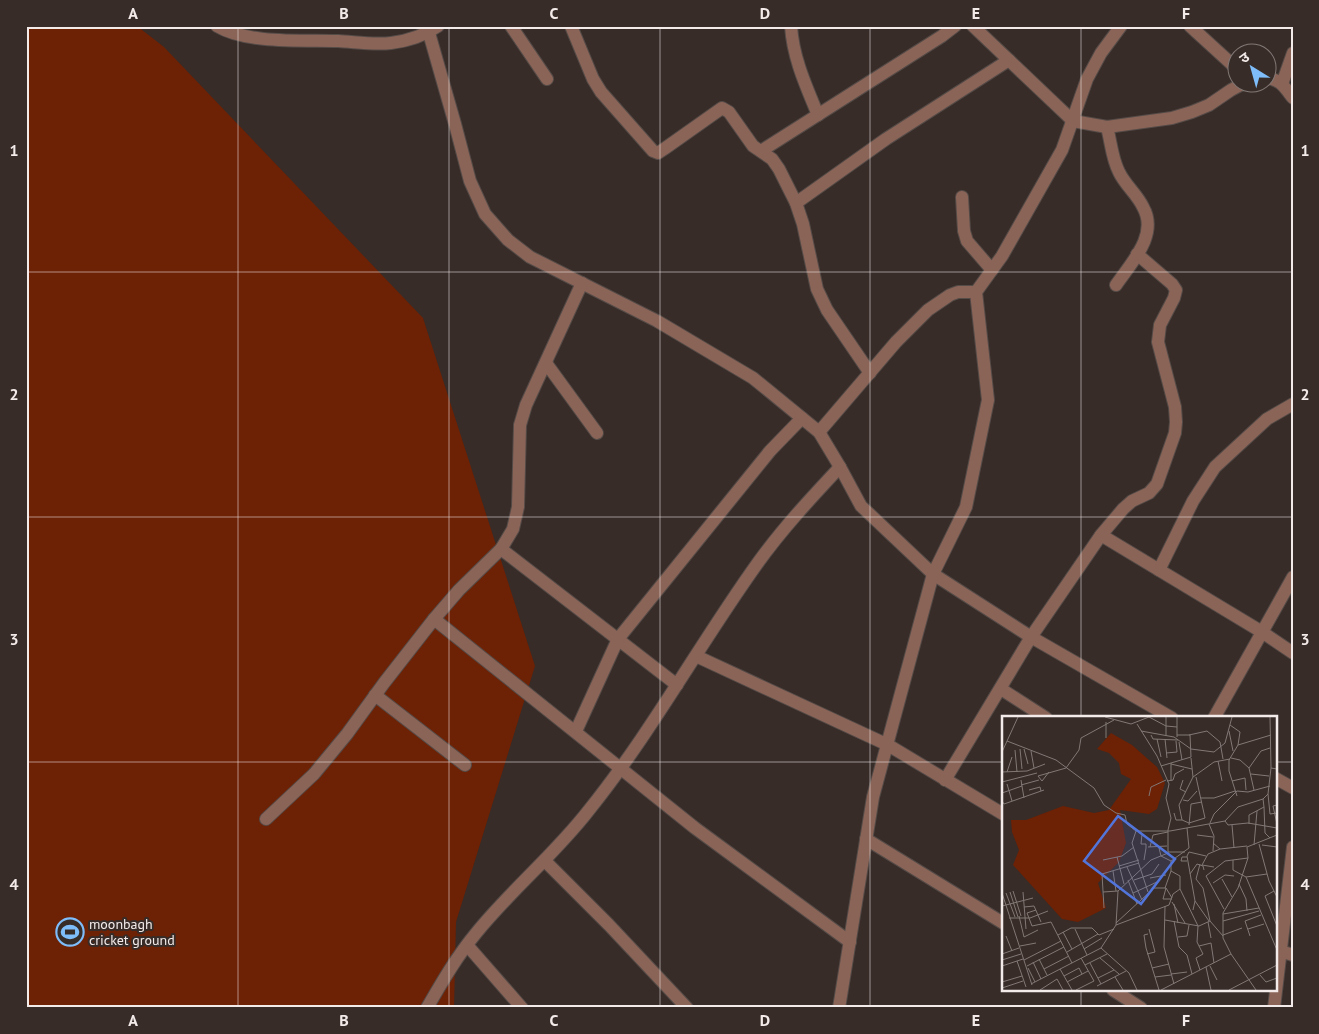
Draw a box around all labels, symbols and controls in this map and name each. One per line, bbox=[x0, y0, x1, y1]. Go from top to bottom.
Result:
text: A bbox=[128, 3, 138, 23]
text: B bbox=[339, 3, 349, 23]
text: C bbox=[550, 3, 559, 23]
text: D bbox=[760, 3, 770, 23]
text: E bbox=[972, 3, 980, 23]
text: F bbox=[1182, 3, 1190, 23]
north arrow bbox=[1226, 42, 1276, 92]
text: उ bbox=[1235, 47, 1254, 67]
text: 1 bbox=[9, 140, 19, 160]
text: 1 bbox=[1300, 140, 1310, 160]
text: 2 bbox=[9, 384, 19, 404]
text: 2 bbox=[1300, 384, 1310, 404]
text: 3 bbox=[9, 629, 19, 649]
text: 3 bbox=[1300, 629, 1310, 649]
inset map bbox=[1002, 716, 1276, 992]
text: 4 bbox=[9, 874, 19, 894]
text: 4 bbox=[1300, 874, 1310, 894]
place label: moonbagh cricket ground bbox=[89, 915, 175, 949]
sports icon: moonbagh cricket ground bbox=[55, 917, 85, 947]
text: A bbox=[128, 1010, 138, 1030]
text: B bbox=[339, 1010, 349, 1030]
text: C bbox=[550, 1010, 559, 1030]
text: D bbox=[760, 1010, 770, 1030]
text: E bbox=[972, 1010, 980, 1030]
text: F bbox=[1182, 1010, 1190, 1030]

